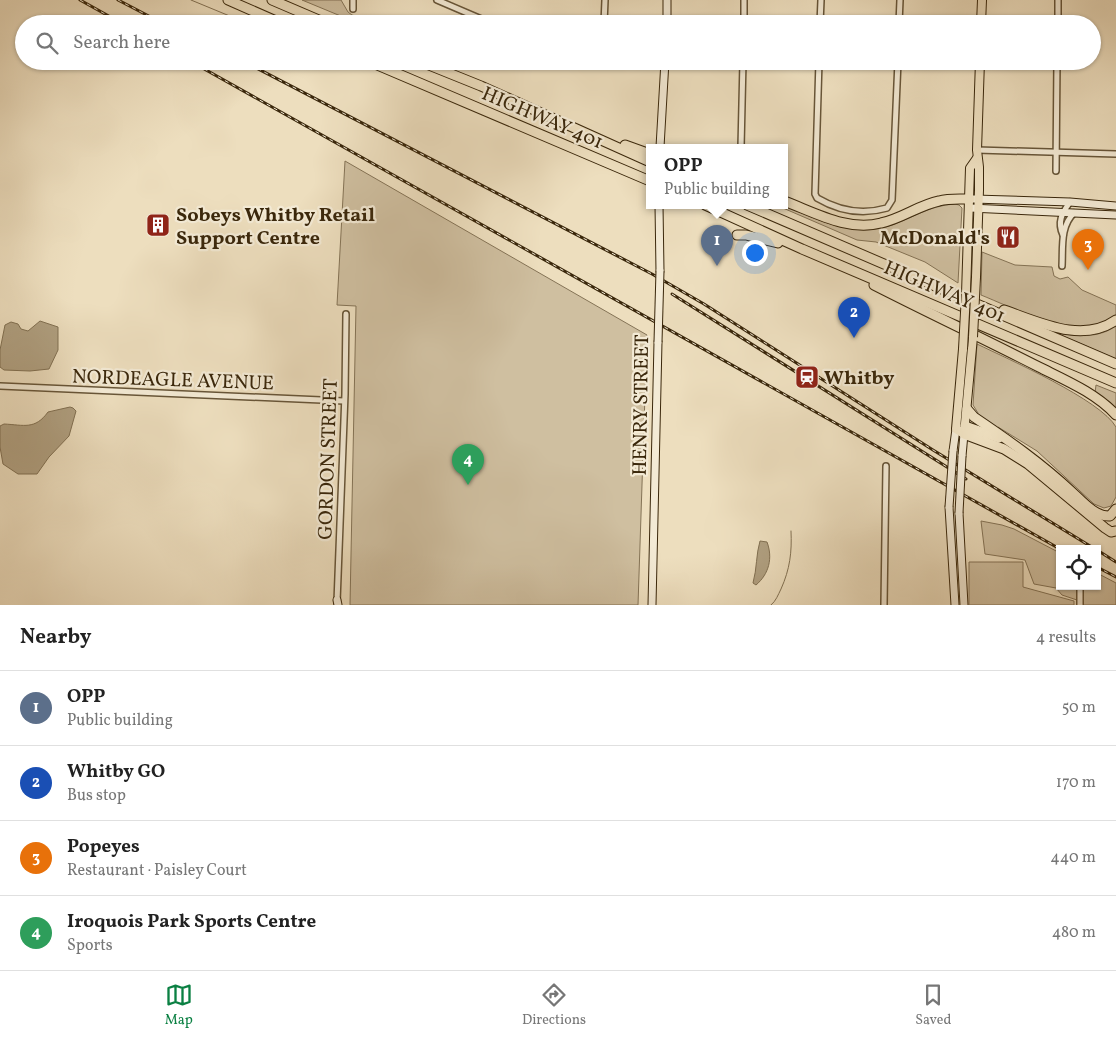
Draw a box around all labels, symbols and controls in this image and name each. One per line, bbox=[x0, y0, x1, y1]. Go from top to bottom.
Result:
search box bbox=[15, 15, 1101, 70]
icon: search bbox=[33, 29, 61, 57]
text: Search here bbox=[73, 30, 170, 56]
street label: HIGHWAY 401 bbox=[477, 81, 607, 157]
popup bbox=[646, 144, 788, 209]
text: OPP bbox=[664, 153, 703, 179]
text: Public building bbox=[664, 179, 770, 201]
place label: Sobeys Whitby Retail Support Centre bbox=[176, 202, 375, 253]
building icon: Sobeys Whitby Retail Support Centre bbox=[145, 212, 171, 238]
restaurant icon: McDonald's bbox=[995, 224, 1021, 250]
pin: 1 bbox=[701, 225, 733, 266]
place label: McDonald's bbox=[880, 225, 990, 253]
pin: 3 bbox=[1072, 229, 1104, 270]
your location bbox=[742, 240, 768, 266]
street label: HIGHWAY 401 bbox=[879, 255, 1009, 331]
pin: 2 bbox=[838, 297, 870, 338]
street label: HENRY STREET bbox=[627, 334, 657, 476]
street label: NORDEAGLE AVENUE bbox=[71, 363, 274, 399]
station icon: Whitby bbox=[794, 364, 820, 390]
place label: Whitby bbox=[824, 365, 895, 393]
street label: GORDON STREET bbox=[312, 378, 346, 540]
pin: 4 bbox=[452, 444, 484, 485]
map controls bbox=[1056, 545, 1101, 590]
button: locate bbox=[1056, 545, 1101, 590]
text: Nearby bbox=[20, 623, 91, 652]
text: 4 results bbox=[1036, 627, 1096, 649]
text: OPP bbox=[67, 684, 105, 710]
text: 1 bbox=[33, 697, 39, 719]
text: 50 m bbox=[1062, 697, 1096, 719]
text: Public building bbox=[67, 710, 173, 732]
text: Whitby GO bbox=[67, 759, 165, 785]
text: 2 bbox=[32, 772, 40, 794]
text: 170 m bbox=[1056, 772, 1096, 794]
text: Bus stop bbox=[67, 785, 126, 807]
text: Popeyes bbox=[67, 834, 140, 860]
text: 3 bbox=[32, 847, 40, 869]
text: 440 m bbox=[1050, 847, 1096, 869]
text: Restaurant · Paisley Court bbox=[67, 860, 247, 882]
text: Iroquois Park Sports Centre bbox=[67, 909, 316, 935]
text: 4 bbox=[31, 922, 41, 944]
text: 480 m bbox=[1052, 922, 1096, 944]
text: Sports bbox=[67, 935, 113, 957]
tab: Map bbox=[165, 981, 193, 1030]
tab: Directions bbox=[522, 981, 586, 1030]
tab: Saved bbox=[915, 981, 951, 1030]

